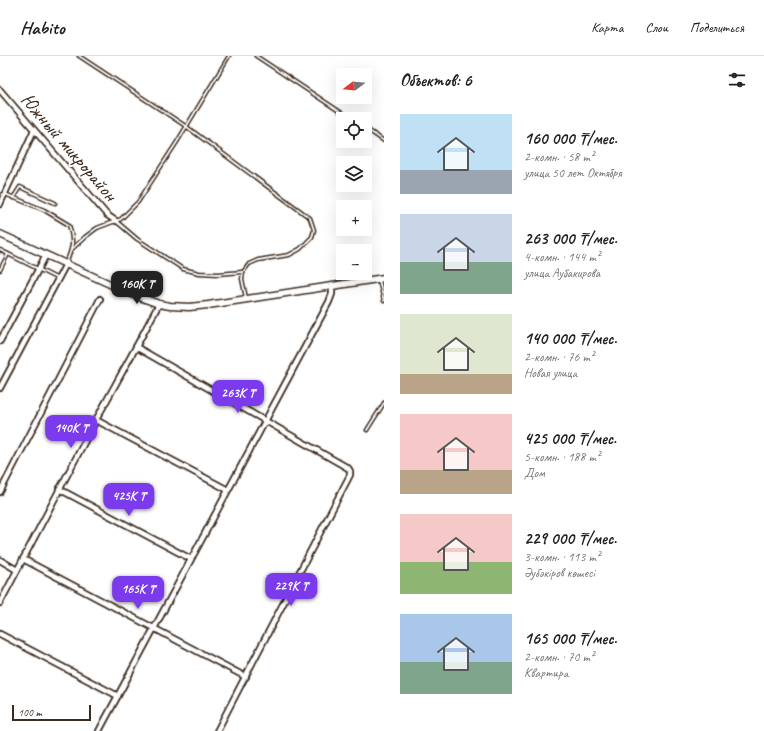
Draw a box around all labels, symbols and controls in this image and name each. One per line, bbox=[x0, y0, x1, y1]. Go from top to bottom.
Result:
text: Habito bbox=[20, 16, 65, 40]
text: Карта bbox=[591, 19, 623, 36]
text: Слои bbox=[645, 19, 668, 36]
text: Поделиться bbox=[690, 19, 744, 36]
north arrow bbox=[336, 68, 372, 104]
map controls bbox=[336, 68, 372, 280]
icon: filters bbox=[726, 69, 748, 91]
text: Объектов: 6 bbox=[400, 70, 471, 91]
street label: Южный микрорайон bbox=[15, 88, 124, 208]
button: locate bbox=[336, 112, 372, 148]
text: 160 000 ₸/мес. bbox=[524, 128, 617, 149]
icon: home bbox=[432, 130, 480, 178]
text: 2-комн. · 58 m² bbox=[524, 149, 594, 165]
button: layers bbox=[336, 156, 372, 192]
text: улица 50 лет Октября bbox=[524, 165, 622, 181]
button: + bbox=[336, 200, 372, 236]
text: 263 000 ₸/мес. bbox=[524, 228, 617, 249]
icon: home bbox=[432, 230, 480, 278]
button: − bbox=[336, 244, 372, 280]
text: 4-комн. · 144 m² bbox=[524, 249, 600, 265]
text: улица Аубакирова bbox=[524, 265, 600, 281]
pin: 160K ₸ bbox=[104, 271, 170, 305]
text: 160K ₸ bbox=[120, 276, 154, 292]
text: 140 000 ₸/мес. bbox=[524, 328, 617, 349]
icon: home bbox=[432, 330, 480, 378]
text: 2-комн. · 76 m² bbox=[524, 349, 594, 365]
text: Новая улица bbox=[524, 365, 577, 381]
pin: 263K ₸ bbox=[205, 380, 271, 414]
text: 263K ₸ bbox=[221, 385, 255, 401]
pin: 140K ₸ bbox=[38, 415, 104, 449]
text: 140K ₸ bbox=[54, 420, 88, 436]
text: 425 000 ₸/мес. bbox=[524, 428, 616, 449]
icon: home bbox=[432, 430, 480, 478]
text: 5-комн. · 188 m² bbox=[524, 449, 600, 465]
text: Дом bbox=[524, 465, 545, 481]
pin: 425K ₸ bbox=[96, 483, 162, 517]
text: 425K ₸ bbox=[112, 488, 146, 504]
text: 229 000 ₸/мес. bbox=[524, 528, 617, 549]
icon: home bbox=[432, 530, 480, 578]
text: 3-комн. · 113 m² bbox=[524, 549, 600, 565]
text: Әубәкіров көшесі bbox=[524, 565, 595, 581]
pin: 229K ₸ bbox=[258, 573, 324, 607]
pin: 165K ₸ bbox=[105, 576, 171, 610]
text: 229K ₸ bbox=[274, 578, 308, 594]
text: 165K ₸ bbox=[121, 581, 155, 597]
text: 165 000 ₸/мес. bbox=[524, 628, 617, 649]
icon: home bbox=[432, 630, 480, 678]
text: 2-комн. · 70 m² bbox=[524, 649, 594, 665]
text: Квартира bbox=[524, 665, 568, 681]
scale bar bbox=[12, 703, 91, 722]
text: 100 m bbox=[18, 705, 42, 719]

